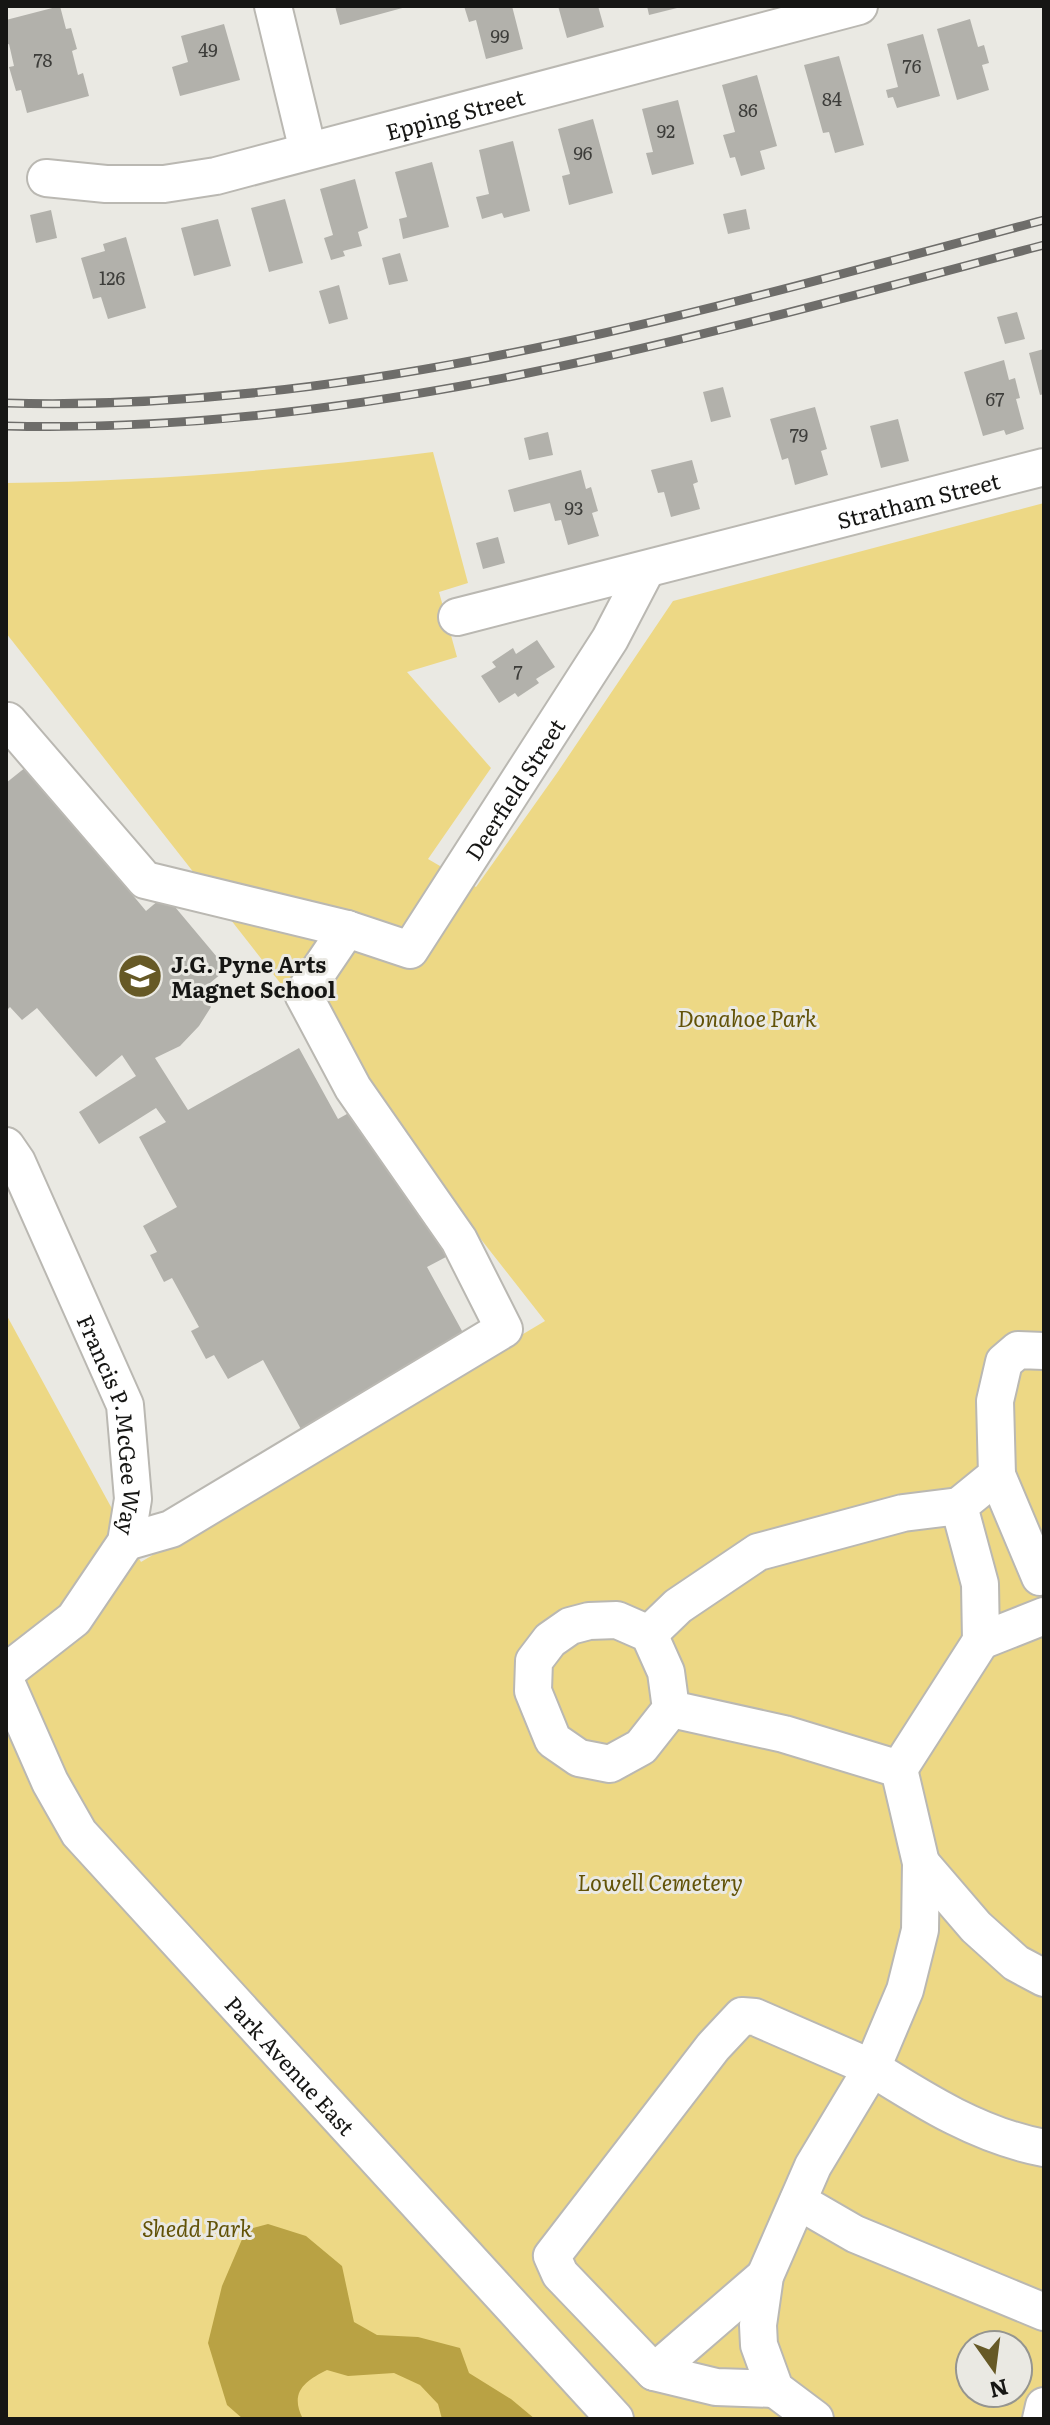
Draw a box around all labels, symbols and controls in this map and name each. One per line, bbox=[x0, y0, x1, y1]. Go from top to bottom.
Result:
house number: 99 bbox=[491, 22, 509, 49]
house number: 49 bbox=[198, 36, 218, 63]
house number: 78 bbox=[33, 46, 53, 73]
house number: 76 bbox=[903, 52, 922, 79]
street label: Epping Street bbox=[382, 79, 528, 147]
house number: 84 bbox=[822, 85, 842, 112]
house number: 86 bbox=[738, 96, 758, 123]
house number: 92 bbox=[657, 117, 675, 144]
house number: 96 bbox=[573, 139, 593, 166]
house number: 126 bbox=[99, 264, 125, 291]
house number: 67 bbox=[986, 385, 1004, 412]
house number: 79 bbox=[790, 421, 808, 448]
street label: Stratham Street bbox=[833, 462, 1003, 536]
house number: 93 bbox=[564, 494, 584, 521]
house number: 7 bbox=[513, 658, 523, 685]
street label: Deerfield Street bbox=[456, 711, 572, 866]
place label: J.G. Pyne Arts Magnet School bbox=[171, 947, 336, 1005]
school or university icon: J.G. Pyne Arts Magnet School bbox=[116, 952, 164, 1000]
park label: Donahoe Park bbox=[677, 1001, 817, 1034]
street label: Francis P. McGee Way bbox=[70, 1309, 151, 1538]
park label: Lowell Cemetery bbox=[577, 1865, 743, 1898]
street label: Park Avenue East bbox=[219, 1988, 364, 2142]
park label: Shedd Park bbox=[142, 2211, 252, 2244]
north arrow bbox=[954, 2329, 1034, 2409]
text: N bbox=[986, 2372, 1012, 2408]

